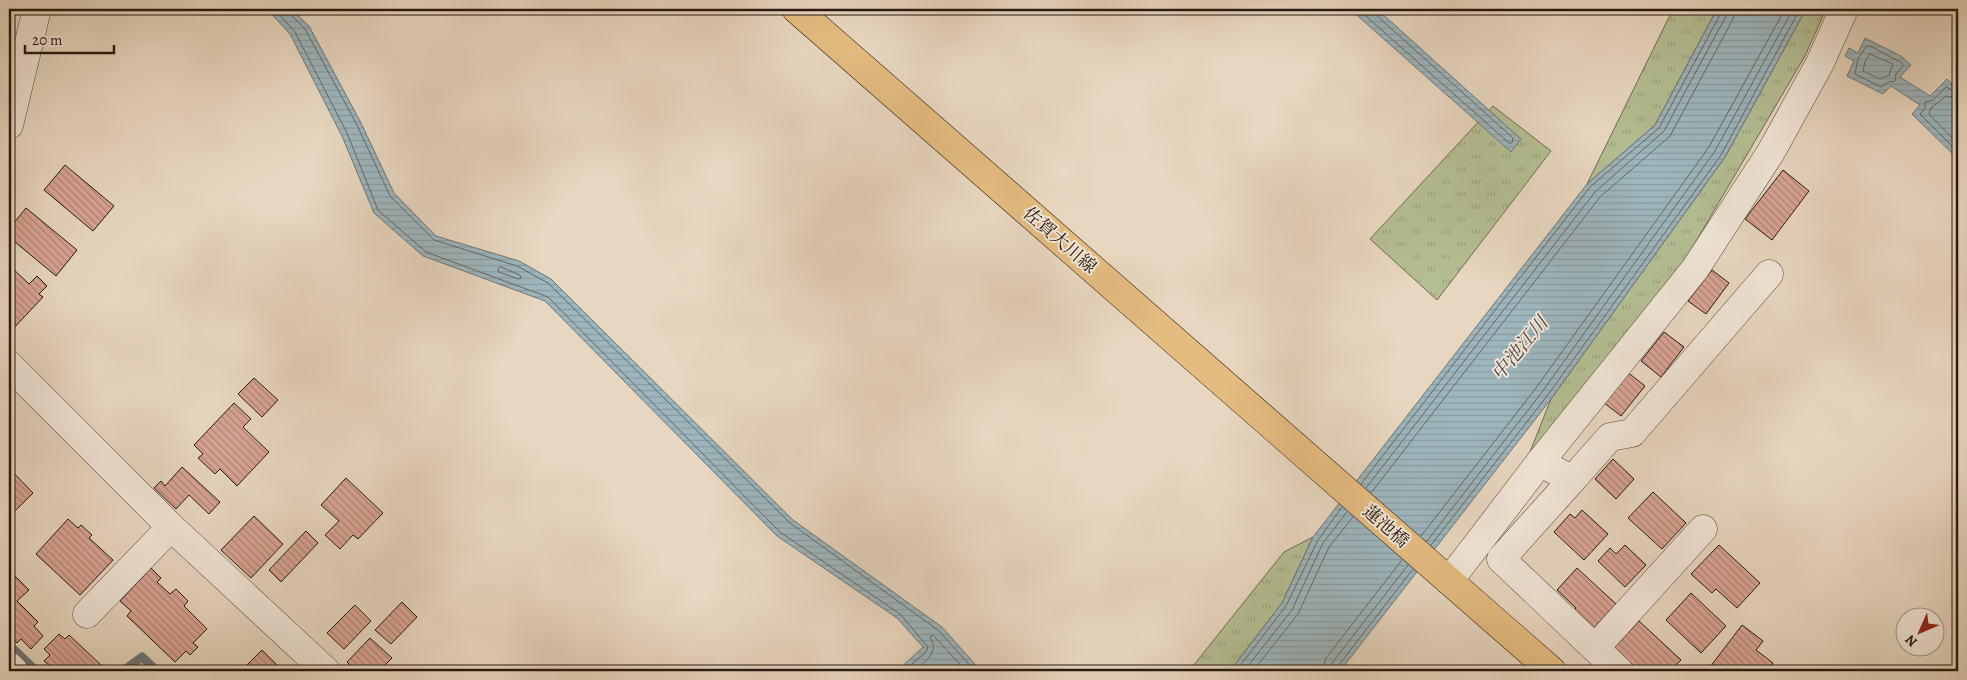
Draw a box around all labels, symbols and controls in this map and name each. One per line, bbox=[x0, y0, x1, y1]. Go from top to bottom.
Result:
scale bar bbox=[25, 22, 114, 54]
text: 20 m bbox=[32, 30, 63, 50]
street label: 佐賀大川線 bbox=[1018, 201, 1102, 279]
water label: 中池江川 bbox=[1485, 310, 1555, 386]
street label: 蓮池橋 bbox=[1358, 499, 1414, 553]
north arrow bbox=[1894, 608, 1944, 658]
text: N bbox=[1901, 631, 1921, 651]

